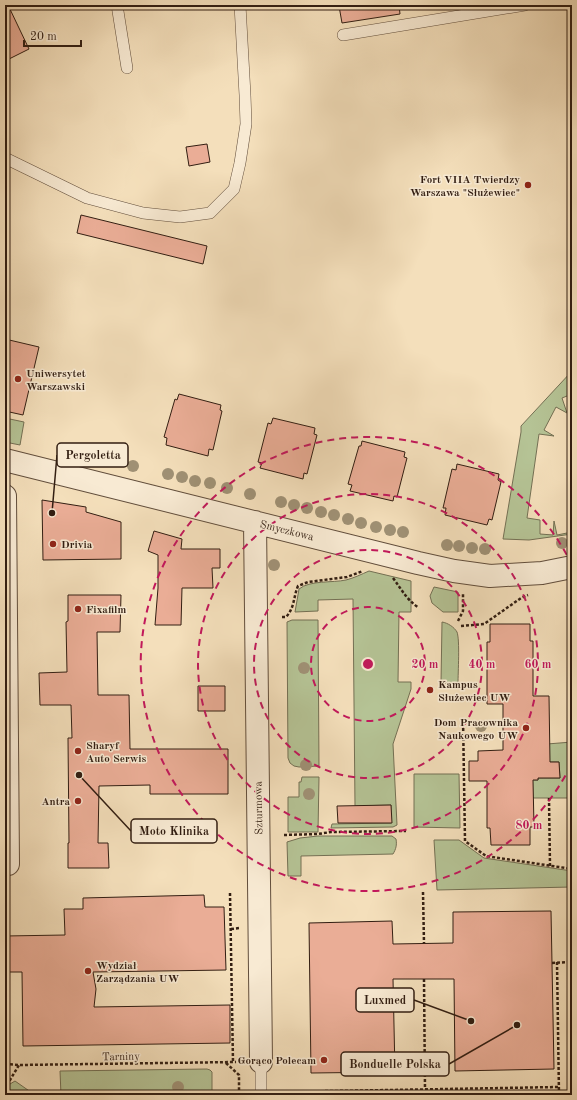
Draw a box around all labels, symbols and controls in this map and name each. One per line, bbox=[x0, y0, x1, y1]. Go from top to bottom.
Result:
scale bar bbox=[24, 22, 81, 48]
text: 20 m bbox=[30, 31, 57, 43]
place label: Fort VIIA Twierdzy Warszawa "Służewiec" bbox=[410, 175, 520, 199]
marker: Fort VIIA Twierdzy Warszawa "Służewiec" bbox=[523, 180, 533, 190]
place label: Uniwersytet Warszawski bbox=[26, 369, 86, 393]
marker: Uniwersytet Warszawski bbox=[13, 374, 23, 384]
callout: Pergoletta bbox=[57, 443, 128, 467]
text: Pergoletta bbox=[65, 450, 121, 462]
street label: Smyczkowa bbox=[259, 519, 315, 544]
marker: Drivia bbox=[48, 539, 58, 549]
place label: Drivia bbox=[61, 540, 93, 551]
marker: Fixafilm bbox=[73, 604, 83, 614]
place label: Fixafilm bbox=[86, 605, 127, 616]
centre of rings bbox=[361, 657, 375, 671]
text: 20 m bbox=[412, 659, 439, 671]
text: 40 m bbox=[469, 659, 496, 671]
text: 60 m bbox=[525, 659, 552, 671]
place label: Kampus Służewiec UW bbox=[438, 680, 510, 704]
marker: Kampus Służewiec UW bbox=[425, 685, 435, 695]
place label: Dom Pracownika Naukowego UW bbox=[434, 718, 518, 742]
marker: Dom Pracownika Naukowego UW bbox=[521, 723, 531, 733]
place label: Sharyf Auto Serwis bbox=[86, 741, 147, 765]
marker: Sharyf Auto Serwis bbox=[73, 746, 83, 756]
street label: Szturmowa bbox=[254, 781, 265, 835]
marker: Antra bbox=[73, 796, 83, 806]
place label: Antra bbox=[41, 797, 70, 808]
callout: Moto Klinika bbox=[131, 819, 217, 843]
text: 80 m bbox=[516, 820, 543, 832]
text: Moto Klinika bbox=[139, 826, 209, 838]
place label: Wydział Zarządzania UW bbox=[96, 961, 180, 985]
marker: Wydział Zarządzania UW bbox=[83, 966, 93, 976]
callout: Luxmed bbox=[356, 988, 414, 1012]
text: Luxmed bbox=[364, 995, 407, 1007]
street label: Tarniny bbox=[102, 1052, 140, 1063]
callout: Bonduelle Polska bbox=[341, 1052, 449, 1076]
marker: Gorąco Polecam bbox=[319, 1055, 329, 1065]
place label: Gorąco Polecam bbox=[238, 1056, 316, 1067]
text: Bonduelle Polska bbox=[349, 1059, 441, 1071]

